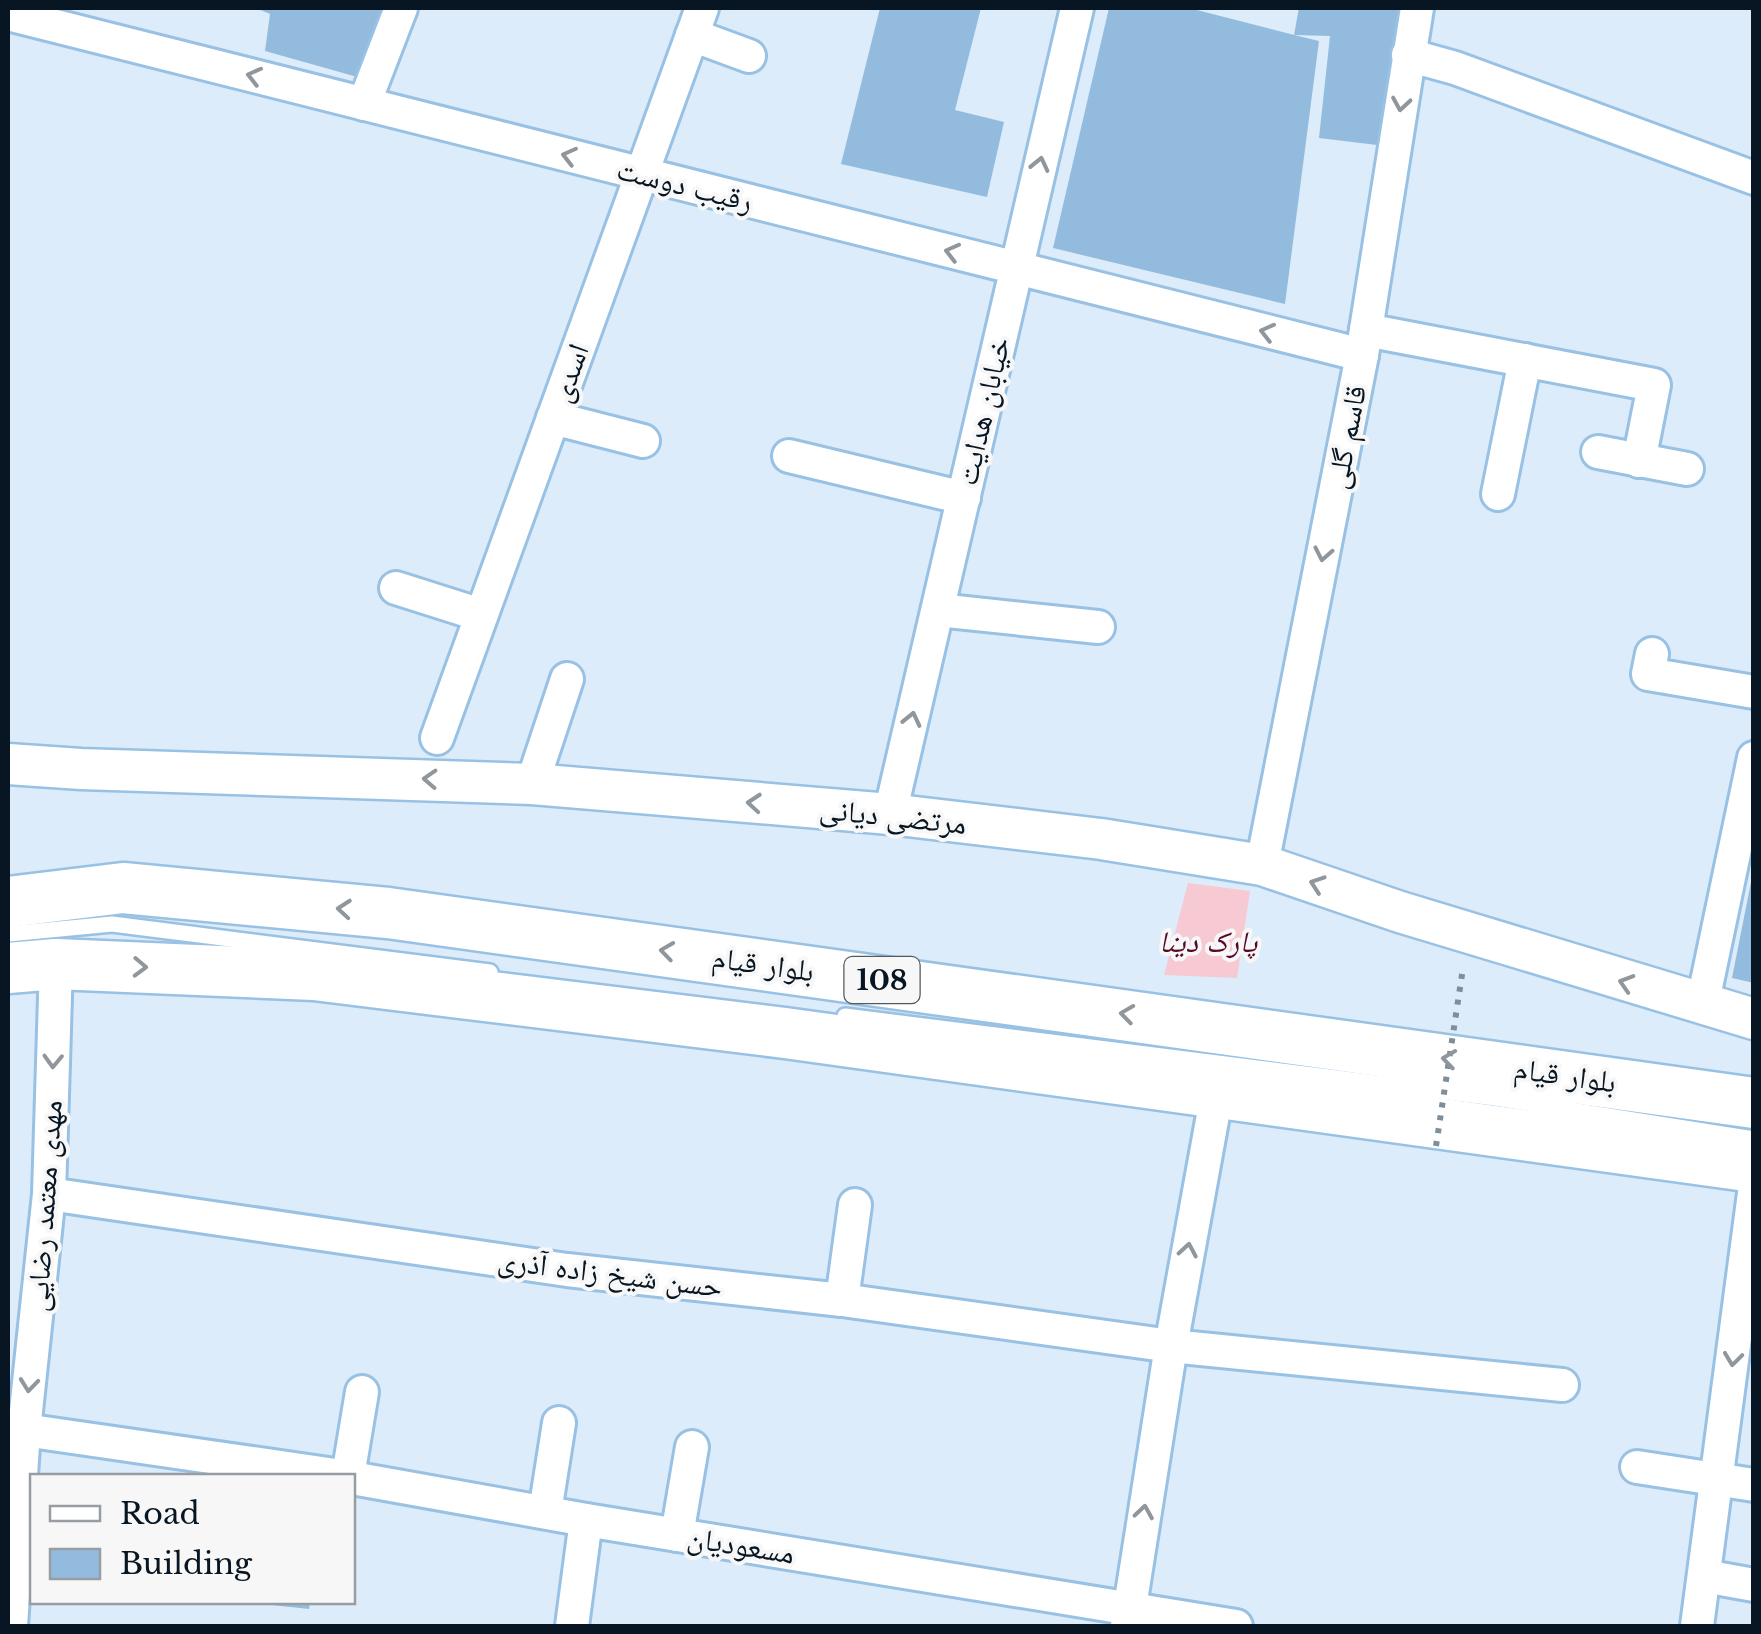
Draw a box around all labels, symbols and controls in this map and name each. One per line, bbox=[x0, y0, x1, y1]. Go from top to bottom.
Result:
one-way arrow bbox=[246, 67, 263, 88]
one-way arrow bbox=[1391, 95, 1412, 112]
one-way arrow bbox=[561, 147, 578, 168]
street label: رقیب دوست bbox=[613, 150, 757, 220]
one-way arrow bbox=[1028, 156, 1049, 173]
one-way arrow bbox=[944, 243, 961, 264]
one-way arrow bbox=[1259, 322, 1276, 343]
street label: خیابان‌ هدایت bbox=[948, 333, 1018, 489]
street label: اسدی bbox=[541, 339, 597, 407]
street label: قاسم گلی bbox=[1318, 382, 1376, 492]
one-way arrow bbox=[1313, 546, 1334, 562]
one-way arrow bbox=[900, 711, 921, 728]
one-way arrow bbox=[421, 769, 437, 790]
street label: مرتضی دیانی bbox=[818, 790, 968, 842]
one-way arrow bbox=[745, 792, 761, 814]
one-way arrow bbox=[1309, 875, 1326, 895]
one-way arrow bbox=[336, 898, 352, 920]
park label: پارک دینا bbox=[1159, 923, 1258, 960]
street label: بلوار قیام bbox=[709, 939, 816, 990]
one-way arrow bbox=[658, 941, 675, 962]
one-way arrow bbox=[132, 957, 148, 978]
road number: 108 bbox=[844, 957, 920, 1003]
one-way arrow bbox=[1619, 974, 1636, 994]
one-way arrow bbox=[1119, 1005, 1136, 1026]
one-way arrow bbox=[1441, 1049, 1457, 1070]
street label: بلوار قیام bbox=[1511, 1050, 1618, 1101]
one-way arrow bbox=[43, 1054, 64, 1070]
street label: مهدی معتمد رضایی bbox=[18, 1099, 70, 1313]
street label: حسن شیخ زاده آذری bbox=[495, 1241, 724, 1306]
one-way arrow bbox=[1177, 1241, 1198, 1258]
one-way arrow bbox=[1723, 1351, 1744, 1368]
one-way arrow bbox=[19, 1378, 40, 1394]
legend bbox=[30, 1474, 355, 1604]
text: Road bbox=[120, 1495, 200, 1532]
one-way arrow bbox=[1133, 1504, 1154, 1521]
street label: مسعودیان bbox=[685, 1518, 797, 1572]
text: Building bbox=[120, 1545, 253, 1582]

